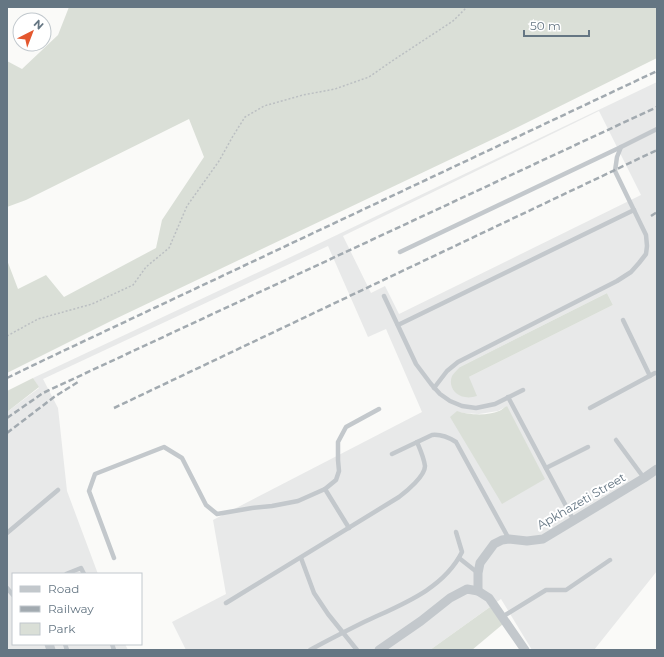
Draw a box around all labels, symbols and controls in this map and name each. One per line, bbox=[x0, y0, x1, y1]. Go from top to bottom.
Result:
north arrow bbox=[12, 12, 52, 52]
scale bar bbox=[524, 12, 589, 38]
text: N bbox=[31, 16, 47, 33]
text: 50 m bbox=[530, 18, 561, 33]
street label: Apkhazeti Street bbox=[534, 469, 628, 532]
legend bbox=[12, 573, 142, 645]
text: Road bbox=[48, 581, 79, 596]
text: Railway bbox=[48, 601, 94, 616]
text: Park bbox=[48, 621, 76, 636]

